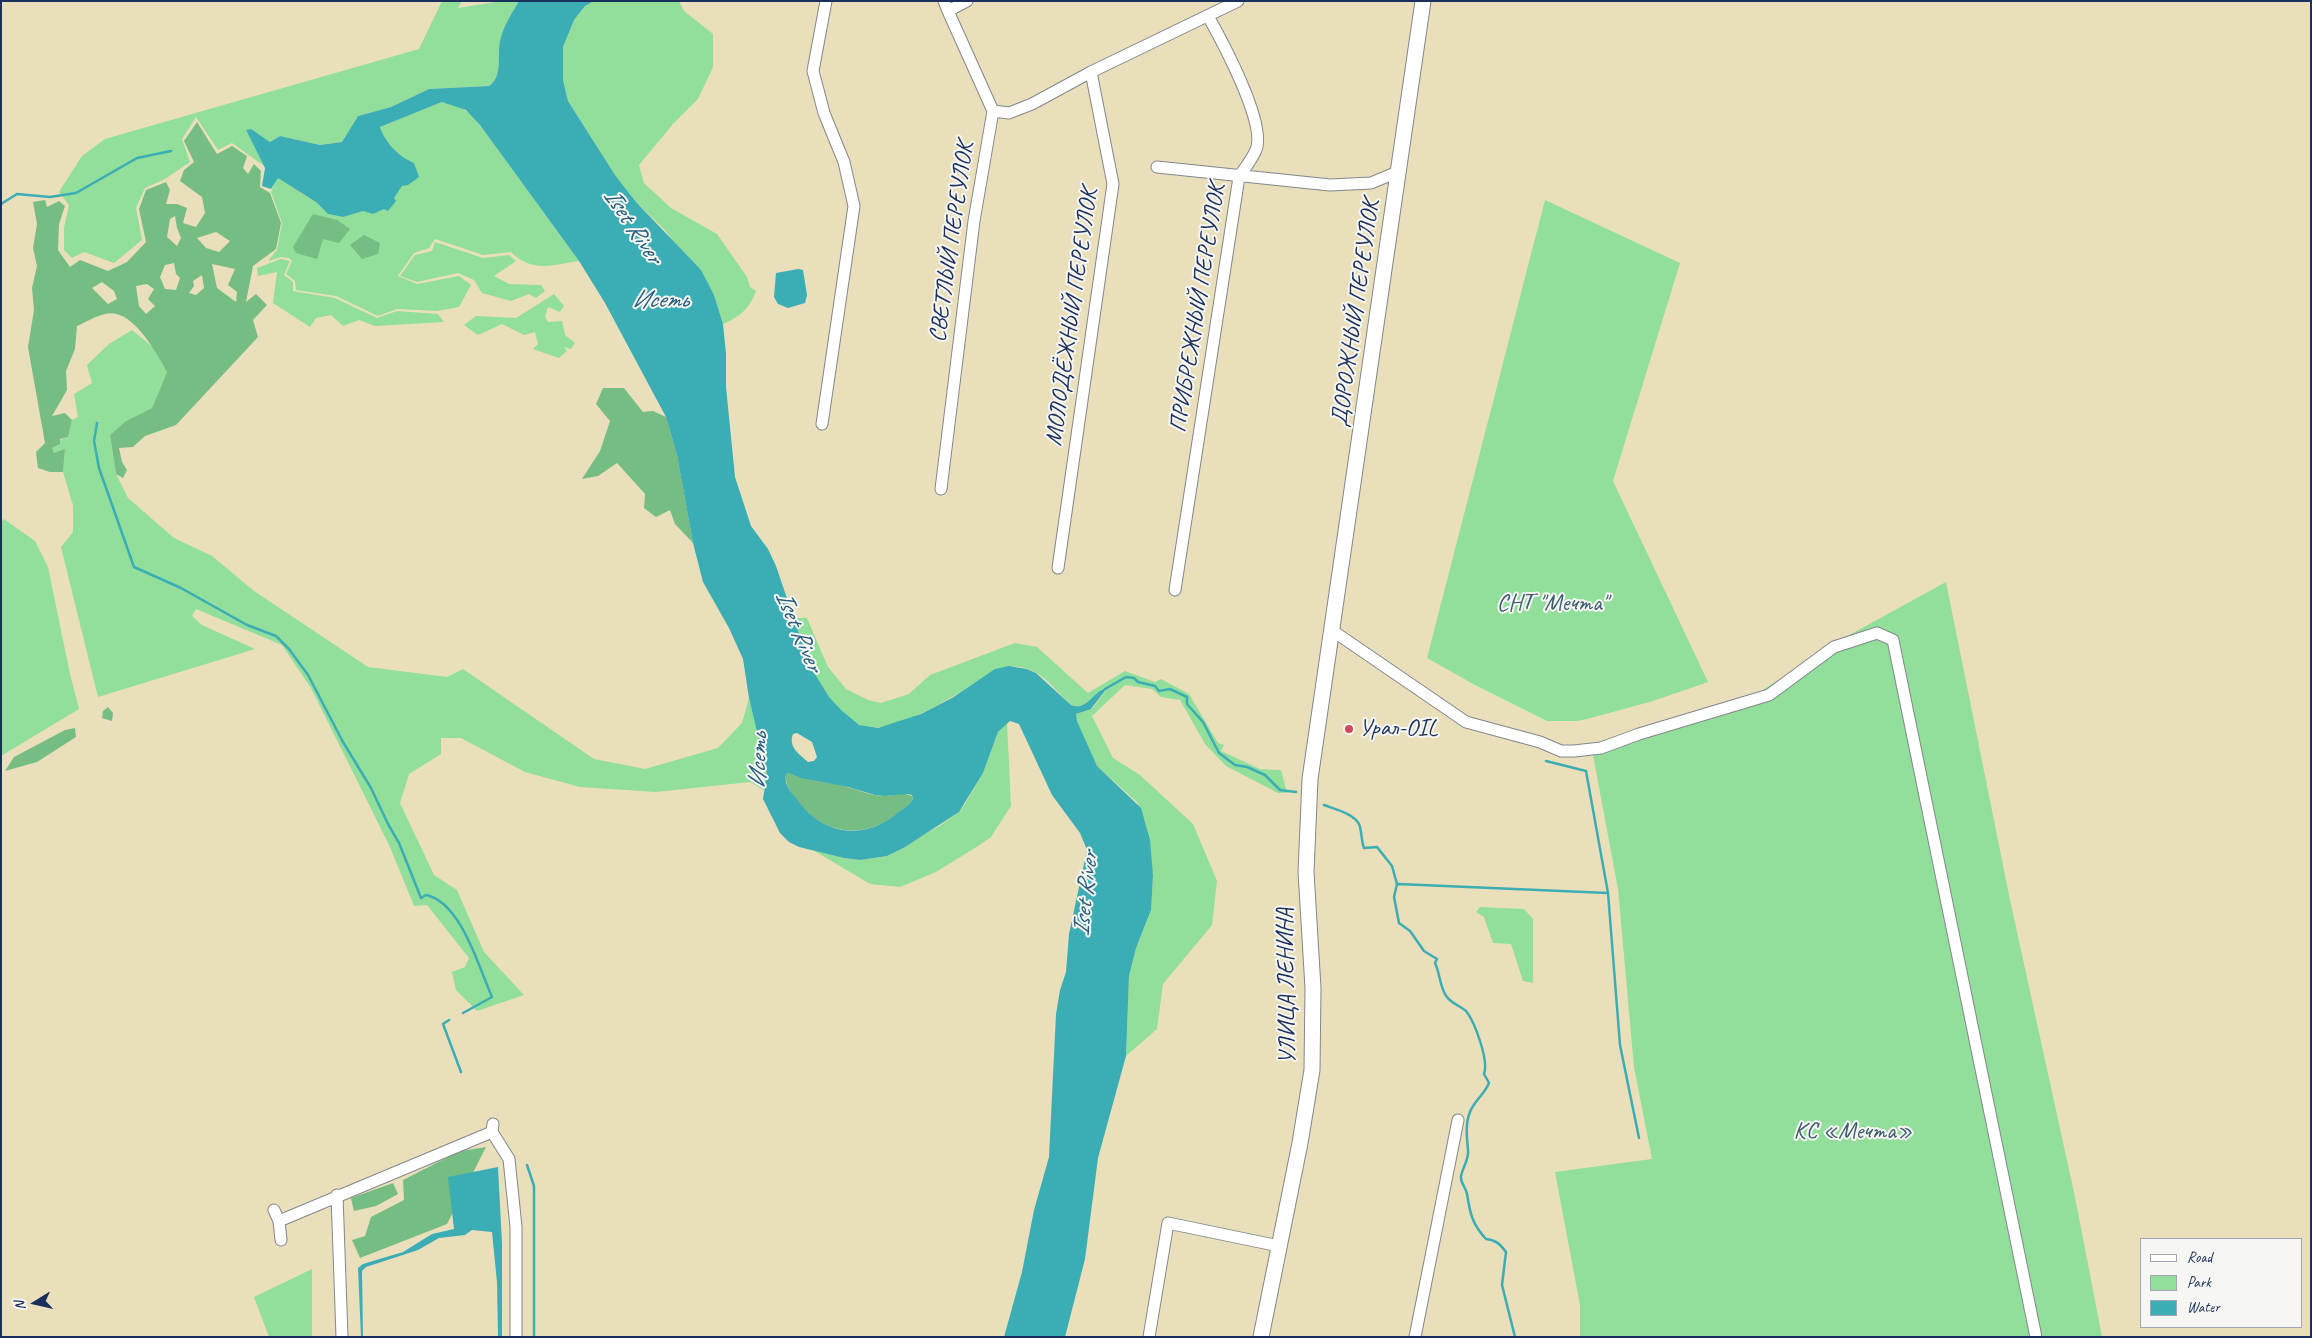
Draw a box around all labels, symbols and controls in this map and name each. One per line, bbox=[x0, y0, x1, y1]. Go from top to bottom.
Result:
street label: СВЕТЛЫЙ ПЕРЕУЛОК bbox=[924, 140, 980, 344]
street label: ПРИБРЕЖНЫЙ ПЕРЕУЛОК bbox=[1164, 181, 1232, 435]
water label: Iset River bbox=[596, 183, 668, 269]
street label: МОЛОДЁЖНЫЙ ПЕРЕУЛОК bbox=[1040, 186, 1104, 448]
street label: ДОРОЖНЫЙ ПЕРЕУЛОК bbox=[1326, 197, 1386, 429]
water label: Исеть bbox=[632, 285, 688, 315]
water label: Iset River bbox=[768, 586, 828, 676]
park label: СНТ "Мечта" bbox=[1497, 590, 1607, 618]
place label: Урал-OIL bbox=[1359, 715, 1438, 743]
marker: Урал-OIL bbox=[1343, 723, 1355, 735]
water label: Исеть bbox=[743, 733, 775, 789]
water label: Iset River bbox=[1067, 850, 1105, 938]
street label: УЛИЦА ЛЕНИНА bbox=[1271, 907, 1303, 1065]
park label: КС «Мечта» bbox=[1793, 1118, 1913, 1146]
legend bbox=[2140, 1238, 2302, 1328]
text: Road bbox=[2187, 1248, 2212, 1267]
text: Park bbox=[2187, 1273, 2211, 1292]
north arrow bbox=[10, 1278, 60, 1328]
text: Water bbox=[2187, 1298, 2220, 1317]
text: N bbox=[11, 1300, 29, 1311]

